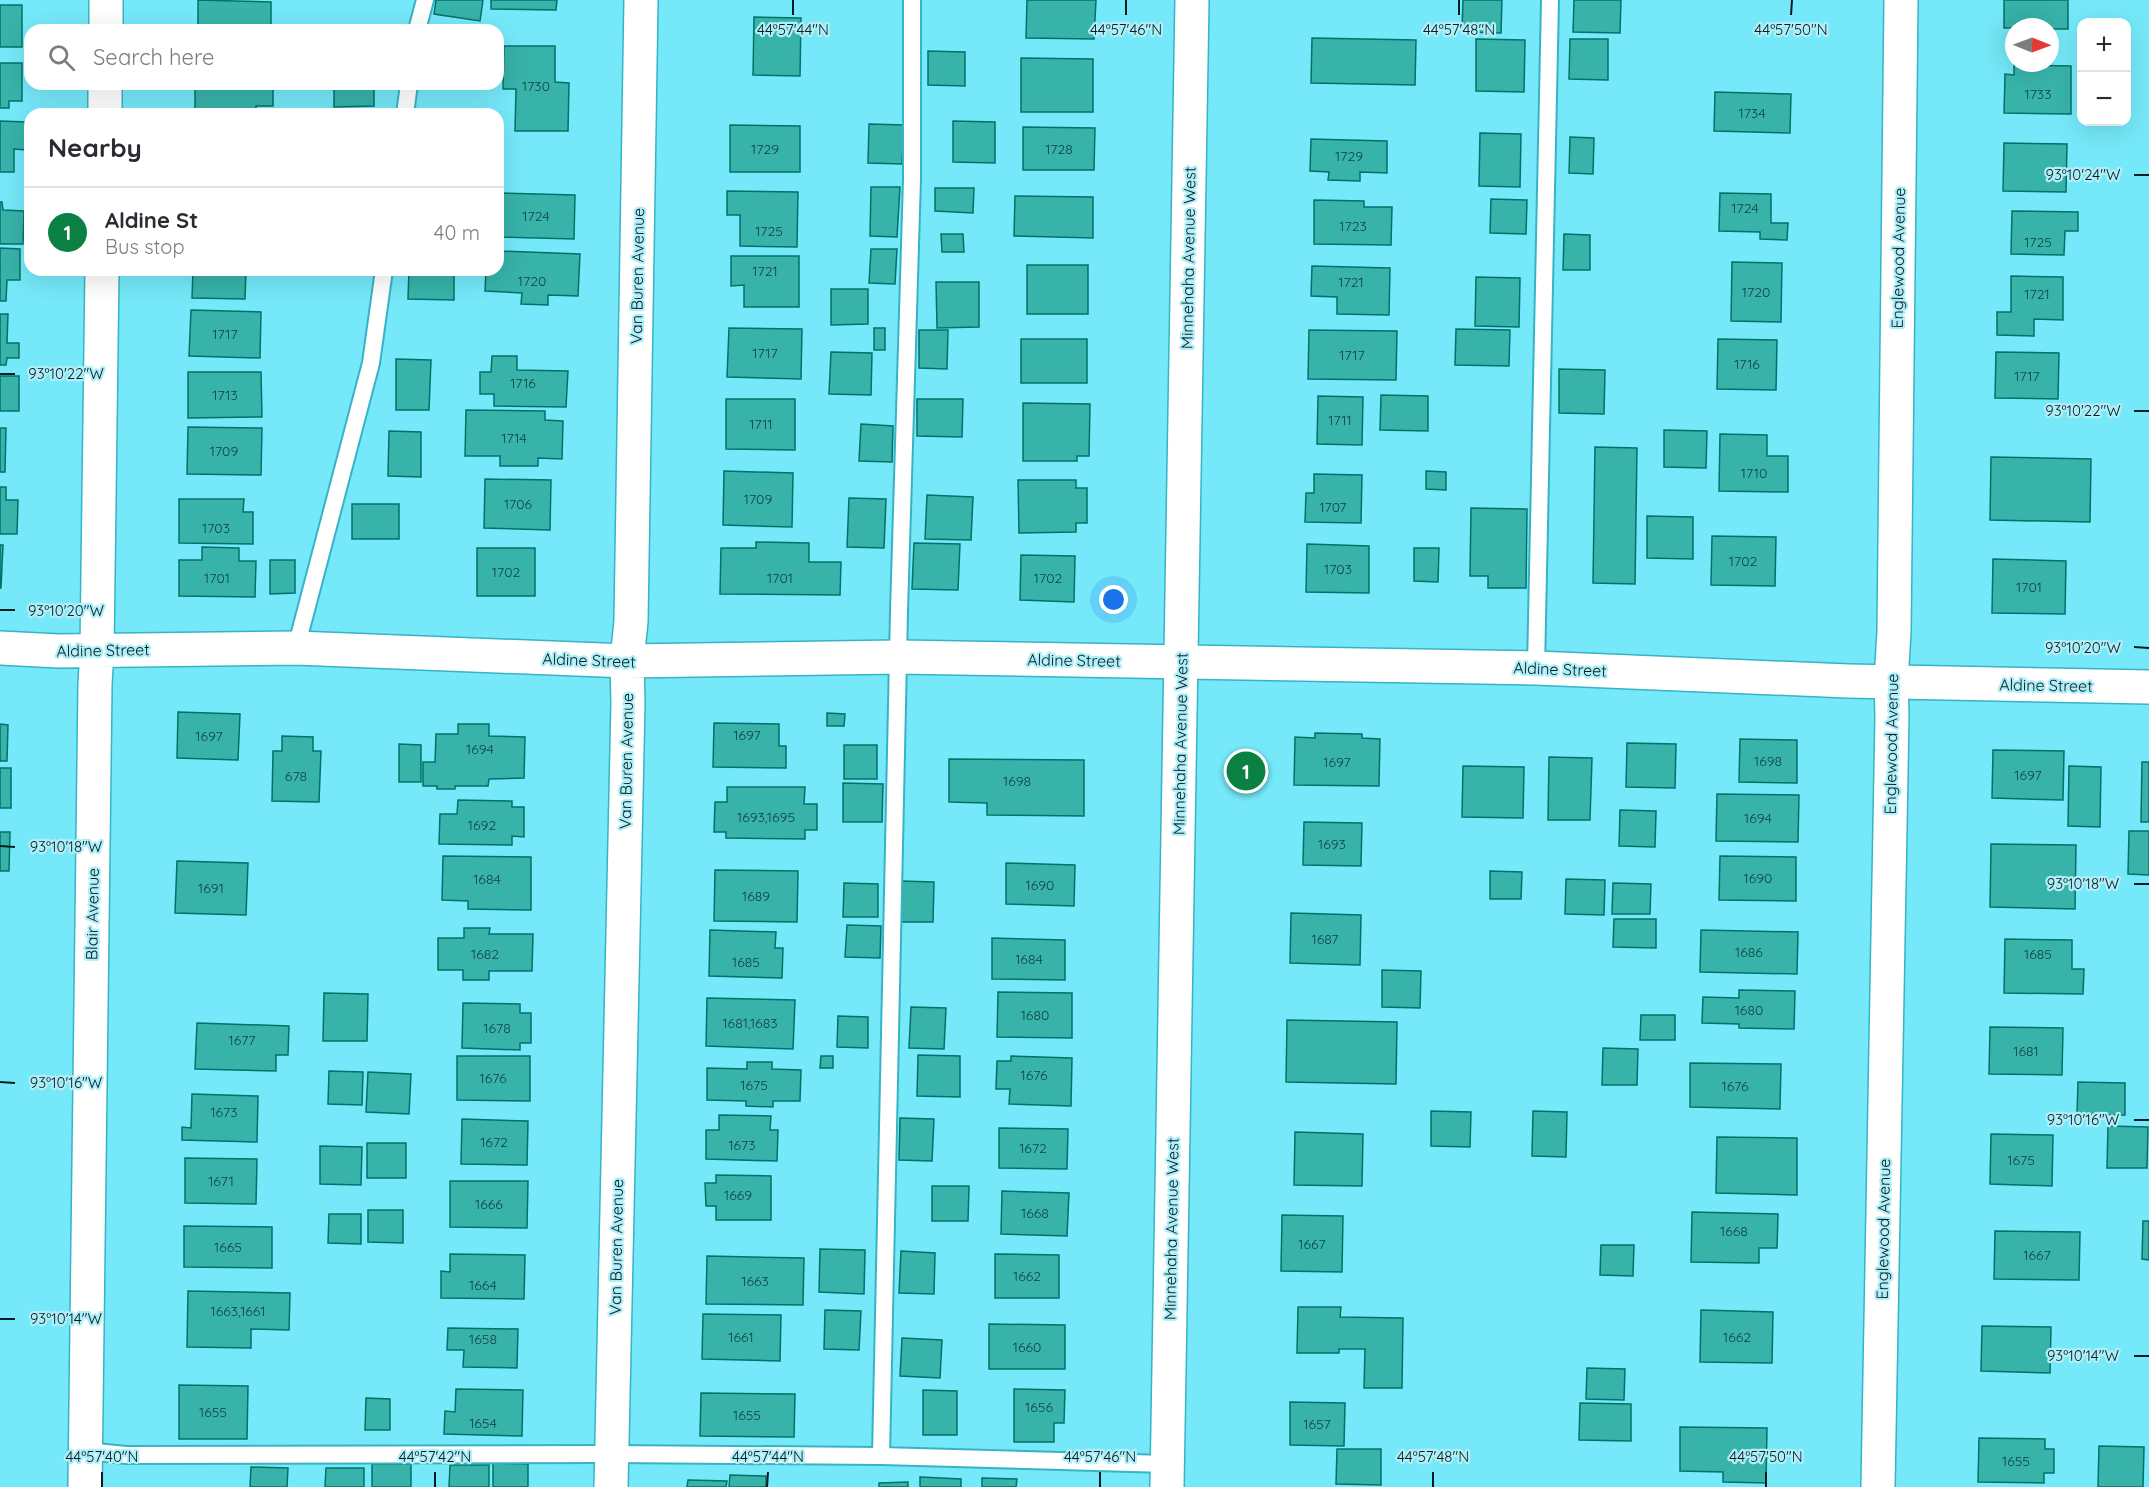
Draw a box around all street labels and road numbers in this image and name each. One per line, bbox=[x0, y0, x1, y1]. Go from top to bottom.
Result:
street label: Minnehaha Avenue West bbox=[1176, 167, 1200, 349]
street label: Englewood Avenue bbox=[1887, 187, 1909, 329]
street label: Van Buren Avenue bbox=[626, 208, 648, 344]
street label: Aldine Street bbox=[56, 639, 150, 661]
street label: Aldine Street bbox=[542, 648, 636, 672]
street label: Aldine Street bbox=[1027, 649, 1121, 671]
street label: Minnehaha Avenue West bbox=[1168, 653, 1192, 835]
street label: Aldine Street bbox=[1513, 657, 1607, 681]
street label: Englewood Avenue bbox=[1880, 673, 1902, 815]
street label: Aldine Street bbox=[1999, 674, 2093, 696]
street label: Van Buren Avenue bbox=[615, 693, 637, 829]
street label: Blair Avenue bbox=[81, 868, 103, 960]
street label: Minnehaha Avenue West bbox=[1159, 1138, 1183, 1320]
street label: Englewood Avenue bbox=[1872, 1158, 1894, 1300]
street label: Van Buren Avenue bbox=[605, 1179, 627, 1315]

